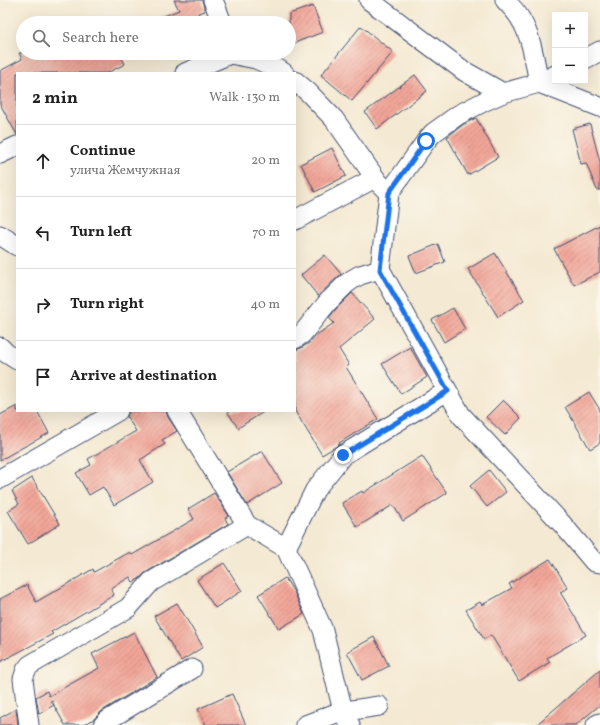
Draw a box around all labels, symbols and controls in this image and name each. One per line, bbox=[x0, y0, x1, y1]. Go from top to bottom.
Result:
map controls bbox=[552, 12, 588, 84]
button: + bbox=[552, 12, 588, 48]
search box bbox=[16, 16, 296, 60]
icon: search bbox=[30, 27, 52, 49]
text: Search here bbox=[62, 28, 139, 49]
button: − bbox=[552, 48, 588, 84]
text: 2 min bbox=[32, 87, 78, 110]
text: Walk · 130 m bbox=[209, 89, 280, 107]
route start bbox=[417, 132, 435, 150]
text: Continue bbox=[70, 141, 135, 162]
icon: ahead bbox=[32, 150, 54, 172]
text: 20 m bbox=[251, 152, 280, 170]
text: улича Жемчужная bbox=[70, 162, 180, 180]
icon: left bbox=[32, 222, 54, 244]
text: Turn left bbox=[70, 222, 132, 243]
text: 70 m bbox=[252, 224, 280, 242]
icon: right bbox=[32, 294, 54, 316]
text: Turn right bbox=[70, 294, 144, 315]
text: 40 m bbox=[251, 296, 280, 314]
icon: arrive bbox=[32, 366, 54, 388]
text: Arrive at destination bbox=[70, 366, 217, 387]
route end bbox=[334, 446, 352, 464]

